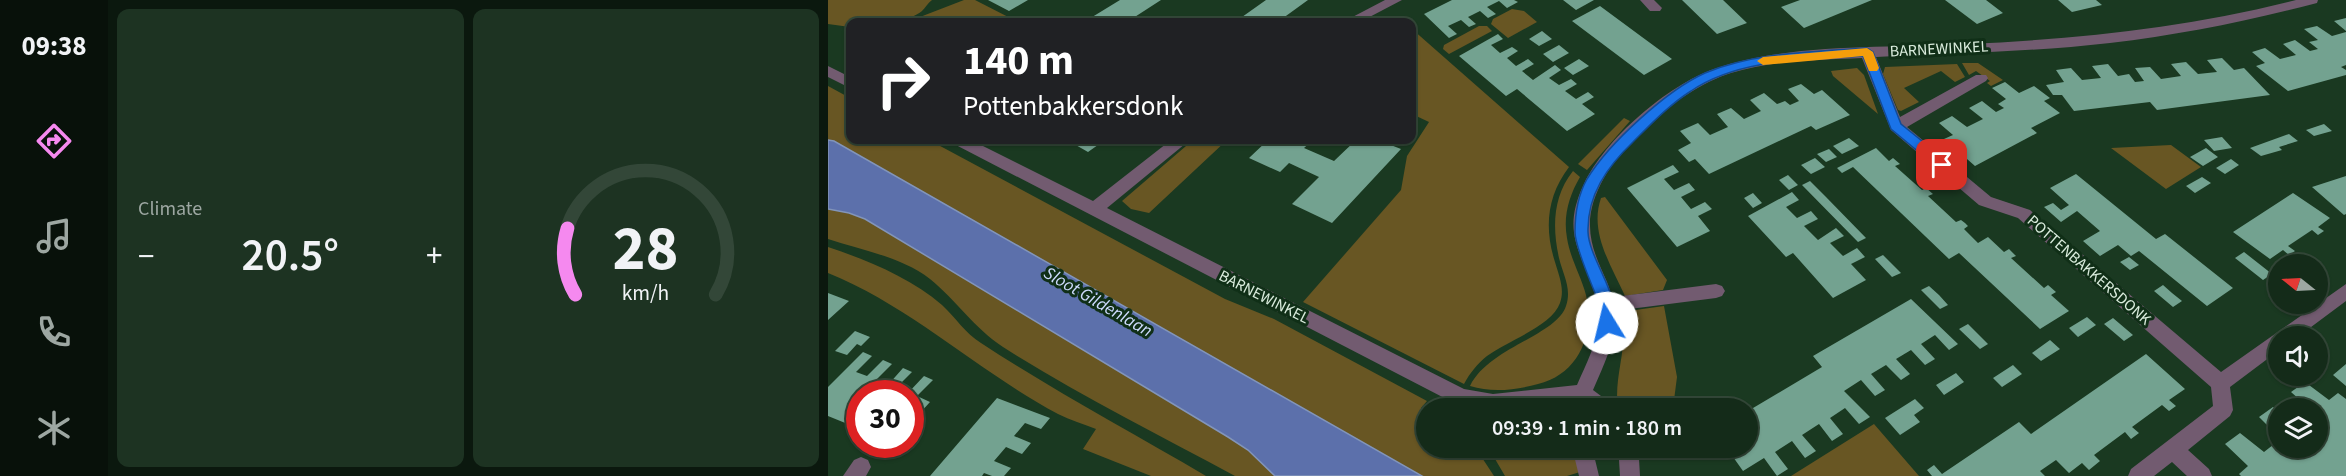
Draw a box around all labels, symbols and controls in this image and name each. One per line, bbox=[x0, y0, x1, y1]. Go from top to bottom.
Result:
text: 09:38 bbox=[21, 27, 87, 66]
text: 140 m bbox=[963, 31, 1074, 91]
street label: BARNEWINKEL bbox=[1889, 35, 1989, 63]
icon: right bbox=[864, 42, 942, 120]
text: Pottenbakkersdonk bbox=[963, 87, 1183, 126]
icon: directions bbox=[33, 120, 75, 162]
pin bbox=[1916, 139, 1967, 190]
icon: arrive bbox=[1925, 148, 1958, 181]
text: Climate bbox=[138, 195, 202, 223]
text: 28 bbox=[613, 205, 679, 294]
street label: POTTENBAKKERSDONK bbox=[2022, 210, 2156, 331]
icon: music bbox=[33, 215, 75, 257]
text: 20.5° bbox=[242, 224, 339, 288]
text: − bbox=[138, 233, 154, 280]
text: + bbox=[426, 233, 442, 280]
north arrow bbox=[2268, 254, 2328, 314]
map controls bbox=[2268, 254, 2328, 458]
water label: Sloot Gildenlaan bbox=[1039, 261, 1157, 343]
street label: BARNEWINKEL bbox=[1215, 265, 1313, 329]
text: km/h bbox=[622, 278, 670, 309]
position arrow bbox=[1575, 291, 1639, 355]
icon: phone bbox=[33, 311, 75, 353]
button: sound bbox=[2268, 326, 2328, 386]
speed limit sign: 30 bbox=[846, 380, 924, 458]
button: layers bbox=[2268, 398, 2328, 458]
icon: climate bbox=[33, 407, 75, 449]
text: 09:39 · 1 min · 180 m bbox=[1492, 412, 1682, 444]

